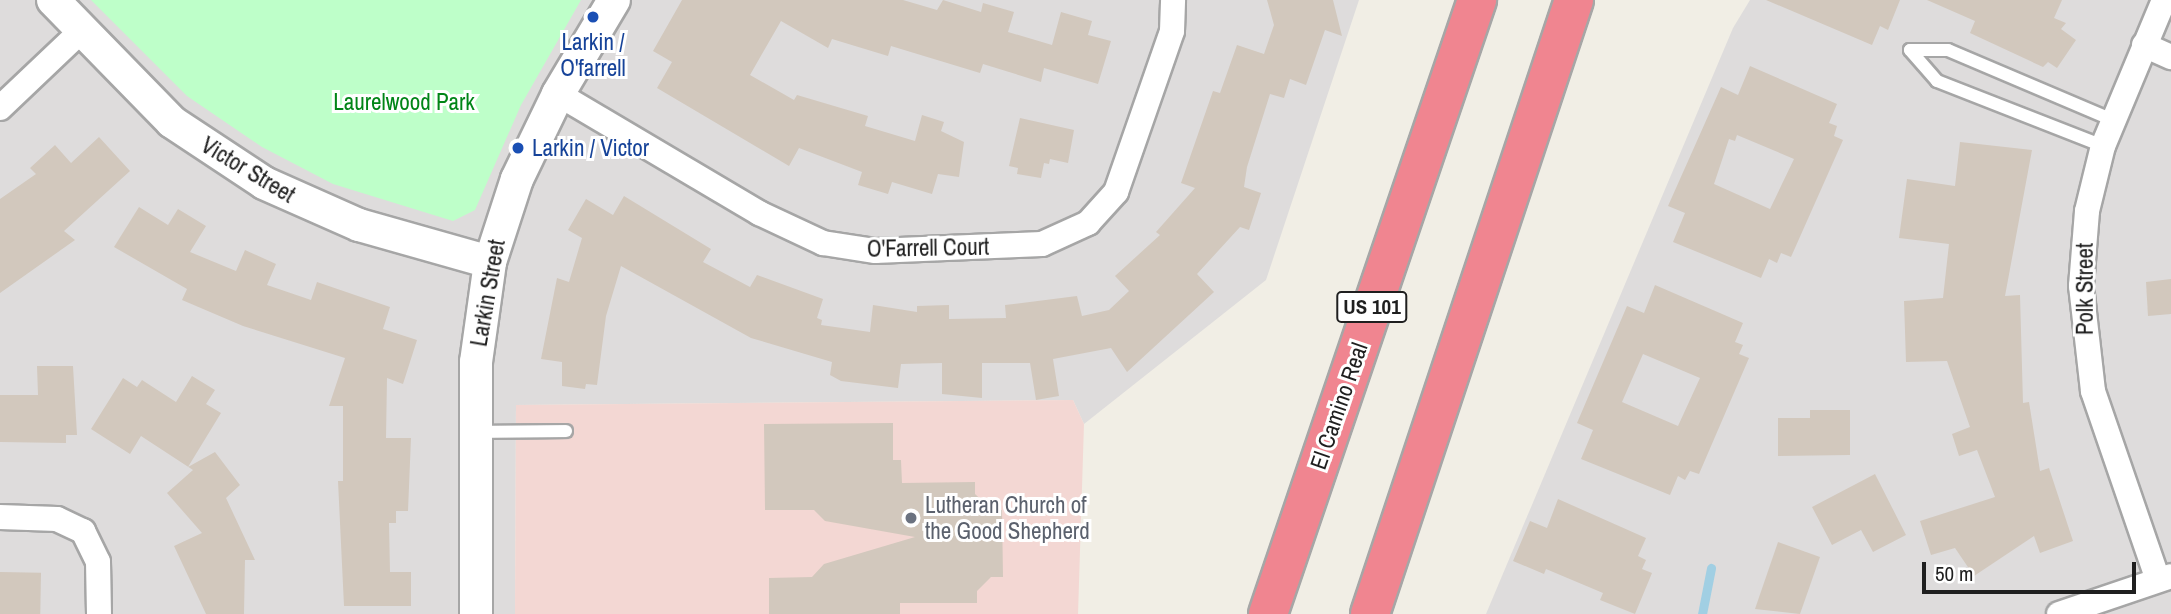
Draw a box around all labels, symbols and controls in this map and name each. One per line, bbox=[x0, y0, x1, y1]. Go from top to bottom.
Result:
marker: Larkin / O'farrell bbox=[585, 9, 601, 25]
place label: Larkin / O'farrell bbox=[560, 28, 626, 82]
park label: Laurelwood Park bbox=[333, 88, 475, 116]
street label: Victor Street bbox=[196, 131, 300, 209]
place label: Larkin / Victor bbox=[532, 134, 649, 162]
marker: Larkin / Victor bbox=[510, 140, 526, 156]
street label: O'Farrell Court bbox=[867, 233, 989, 263]
street label: Larkin Street bbox=[465, 237, 511, 349]
street label: Polk Street bbox=[2071, 243, 2099, 335]
road number: US 101 bbox=[1335, 290, 1409, 324]
street label: El Camino Real bbox=[1304, 339, 1374, 473]
place label: Lutheran Church of the Good Shepherd bbox=[925, 491, 1090, 545]
marker: Lutheran Church of the Good Shepherd bbox=[903, 510, 919, 526]
scale bar bbox=[1926, 548, 2140, 592]
text: 50 m bbox=[1935, 559, 1973, 588]

